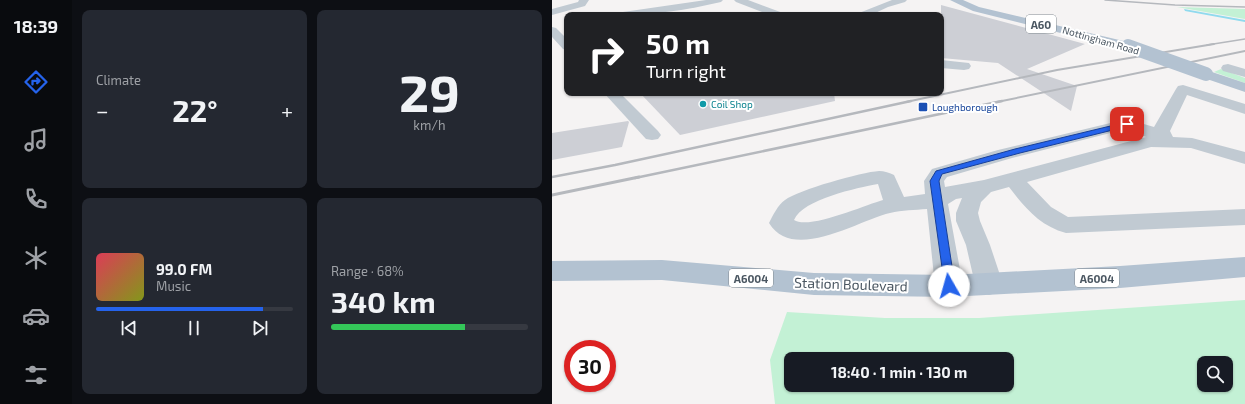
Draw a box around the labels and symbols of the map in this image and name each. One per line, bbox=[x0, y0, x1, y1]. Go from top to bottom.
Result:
road number: A60 bbox=[1026, 15, 1056, 33]
street label: Nottingham Road bbox=[1061, 23, 1141, 57]
place label: Coil Shop bbox=[711, 98, 753, 110]
marker: Coil Shop bbox=[698, 99, 708, 109]
marker: Loughborough bbox=[917, 101, 929, 113]
place label: Loughborough bbox=[932, 101, 998, 113]
pin bbox=[1110, 107, 1144, 141]
position arrow bbox=[928, 265, 970, 307]
road number: A6004 bbox=[729, 269, 773, 287]
road number: A6004 bbox=[1075, 269, 1119, 287]
street label: Station Boulevard bbox=[794, 274, 908, 294]
speed limit sign: 30 bbox=[564, 340, 616, 392]

